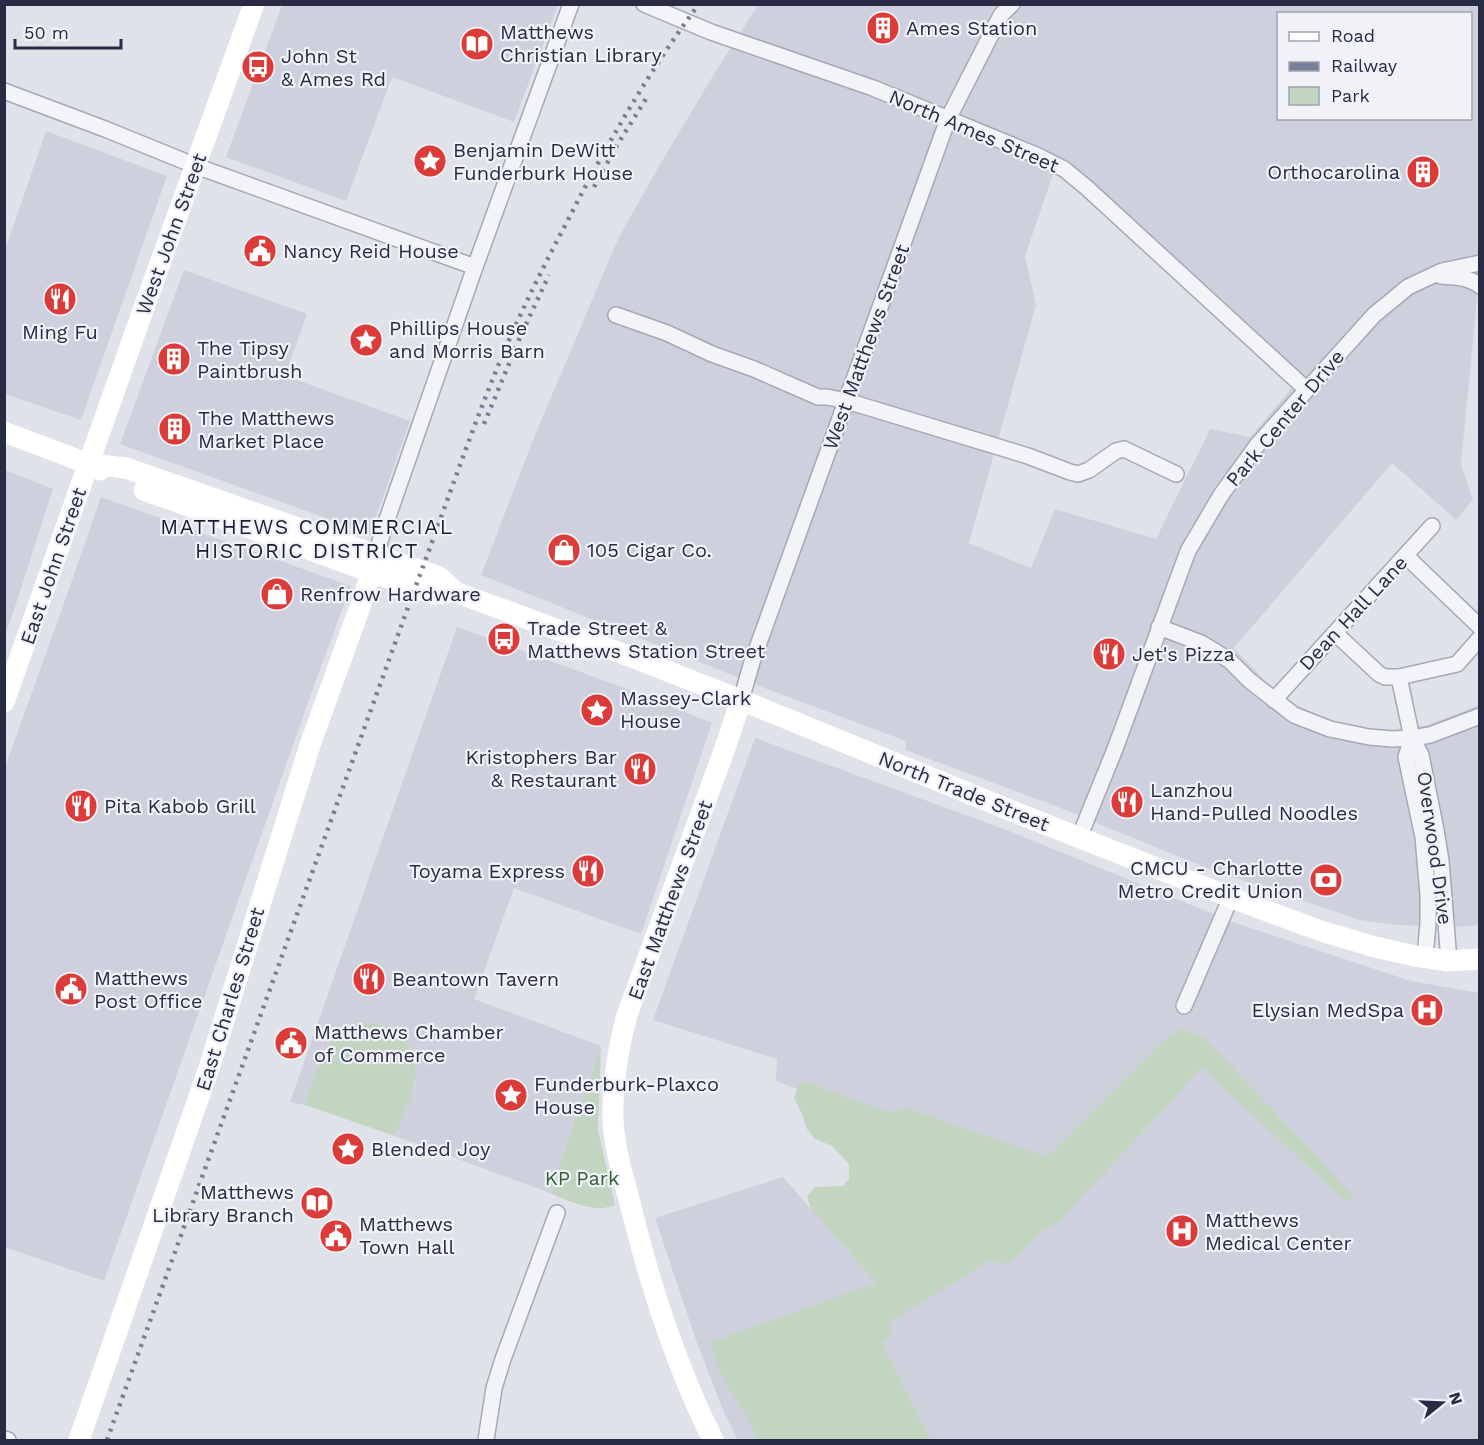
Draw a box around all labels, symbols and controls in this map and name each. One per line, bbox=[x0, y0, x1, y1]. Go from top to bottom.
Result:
building icon: Ames Station bbox=[865, 10, 901, 46]
scale bar bbox=[15, 12, 122, 50]
legend bbox=[1277, 12, 1472, 120]
place label: Ames Station bbox=[906, 16, 1037, 40]
place label: Matthews Christian Library bbox=[500, 20, 663, 67]
text: 50 m bbox=[24, 22, 69, 43]
text: Road bbox=[1331, 25, 1375, 46]
library icon: Matthews Christian Library bbox=[459, 26, 495, 62]
place label: John St & Ames Rd bbox=[281, 44, 386, 91]
bus stop icon: John St & Ames Rd bbox=[240, 49, 276, 85]
text: Railway bbox=[1331, 55, 1398, 76]
street label: North Ames Street bbox=[885, 84, 1063, 178]
text: Park bbox=[1331, 85, 1370, 106]
place label: Benjamin DeWitt Funderburk House bbox=[453, 138, 633, 185]
place icon: Benjamin DeWitt Funderburk House bbox=[412, 143, 448, 179]
street label: West John Street bbox=[131, 149, 212, 318]
building icon: Orthocarolina bbox=[1405, 154, 1441, 190]
place label: Orthocarolina bbox=[1267, 160, 1400, 184]
public building icon: Nancy Reid House bbox=[242, 233, 278, 269]
place label: Nancy Reid House bbox=[283, 239, 459, 263]
street label: West Matthews Street bbox=[818, 240, 915, 453]
restaurant icon: Ming Fu bbox=[42, 281, 78, 317]
place label: Phillips House and Morris Barn bbox=[389, 316, 545, 363]
place label: Ming Fu bbox=[22, 320, 98, 344]
place icon: Phillips House and Morris Barn bbox=[348, 322, 384, 358]
place label: The Tipsy Paintbrush bbox=[197, 336, 302, 383]
building icon: The Tipsy Paintbrush bbox=[156, 341, 192, 377]
street label: Park Center Drive bbox=[1221, 345, 1349, 491]
place label: The Matthews Market Place bbox=[198, 406, 335, 453]
building icon: The Matthews Market Place bbox=[157, 411, 193, 447]
street label: East John Street bbox=[15, 484, 91, 648]
district label: MATTHEWS COMMERCIAL HISTORIC DISTRICT bbox=[160, 514, 454, 563]
shop icon: 105 Cigar Co. bbox=[546, 532, 582, 568]
place label: 105 Cigar Co. bbox=[587, 538, 712, 562]
street label: Dean Hall Lane bbox=[1294, 551, 1412, 675]
shop icon: Renfrow Hardware bbox=[259, 576, 295, 612]
place label: Renfrow Hardware bbox=[300, 582, 481, 606]
place label: Trade Street & Matthews Station Street bbox=[527, 616, 766, 663]
bus stop icon: Trade Street & Matthews Station Street bbox=[486, 621, 522, 657]
restaurant icon: Jet's Pizza bbox=[1091, 636, 1127, 672]
place label: Jet's Pizza bbox=[1132, 642, 1235, 666]
place label: Massey-Clark House bbox=[620, 686, 751, 733]
place icon: Massey-Clark House bbox=[579, 692, 615, 728]
place label: Kristophers Bar & Restaurant bbox=[465, 745, 618, 792]
street label: North Trade Street bbox=[875, 746, 1053, 836]
restaurant icon: Kristophers Bar & Restaurant bbox=[622, 751, 658, 787]
street label: Overwood Drive bbox=[1412, 770, 1458, 926]
place label: Lanzhou Hand-Pulled Noodles bbox=[1150, 778, 1358, 825]
restaurant icon: Lanzhou Hand-Pulled Noodles bbox=[1109, 784, 1145, 820]
restaurant icon: Pita Kabob Grill bbox=[63, 788, 99, 824]
place label: Pita Kabob Grill bbox=[104, 794, 256, 818]
street label: East Matthews Street bbox=[623, 796, 718, 1003]
restaurant icon: Toyama Express bbox=[570, 853, 606, 889]
place label: CMCU - Charlotte Metro Credit Union bbox=[1118, 856, 1303, 903]
place label: Toyama Express bbox=[409, 859, 565, 883]
bank icon: CMCU - Charlotte Metro Credit Union bbox=[1308, 862, 1344, 898]
street label: East Charles Street bbox=[191, 904, 270, 1094]
restaurant icon: Beantown Tavern bbox=[351, 961, 387, 997]
place label: Matthews Post Office bbox=[94, 966, 203, 1013]
place label: Beantown Tavern bbox=[392, 967, 559, 991]
public building icon: Matthews Post Office bbox=[53, 971, 89, 1007]
hospital icon: Elysian MedSpa bbox=[1409, 992, 1445, 1028]
place label: Elysian MedSpa bbox=[1252, 998, 1404, 1022]
place label: Matthews Chamber of Commerce bbox=[314, 1020, 504, 1067]
public building icon: Matthews Chamber of Commerce bbox=[273, 1025, 309, 1061]
place label: Funderburk-Plaxco House bbox=[534, 1072, 719, 1119]
place icon: Funderburk-Plaxco House bbox=[493, 1077, 529, 1113]
place icon: Blended Joy bbox=[330, 1131, 366, 1167]
place label: Blended Joy bbox=[371, 1137, 491, 1161]
park label: KP Park bbox=[545, 1166, 619, 1190]
place label: Matthews Library Branch bbox=[152, 1180, 294, 1227]
library icon: Matthews Library Branch bbox=[299, 1185, 335, 1221]
place label: Matthews Medical Center bbox=[1205, 1208, 1352, 1255]
place label: Matthews Town Hall bbox=[359, 1212, 455, 1259]
hospital icon: Matthews Medical Center bbox=[1164, 1213, 1200, 1249]
public building icon: Matthews Town Hall bbox=[318, 1218, 354, 1254]
north arrow bbox=[1412, 1373, 1472, 1433]
text: N bbox=[1445, 1390, 1467, 1407]

